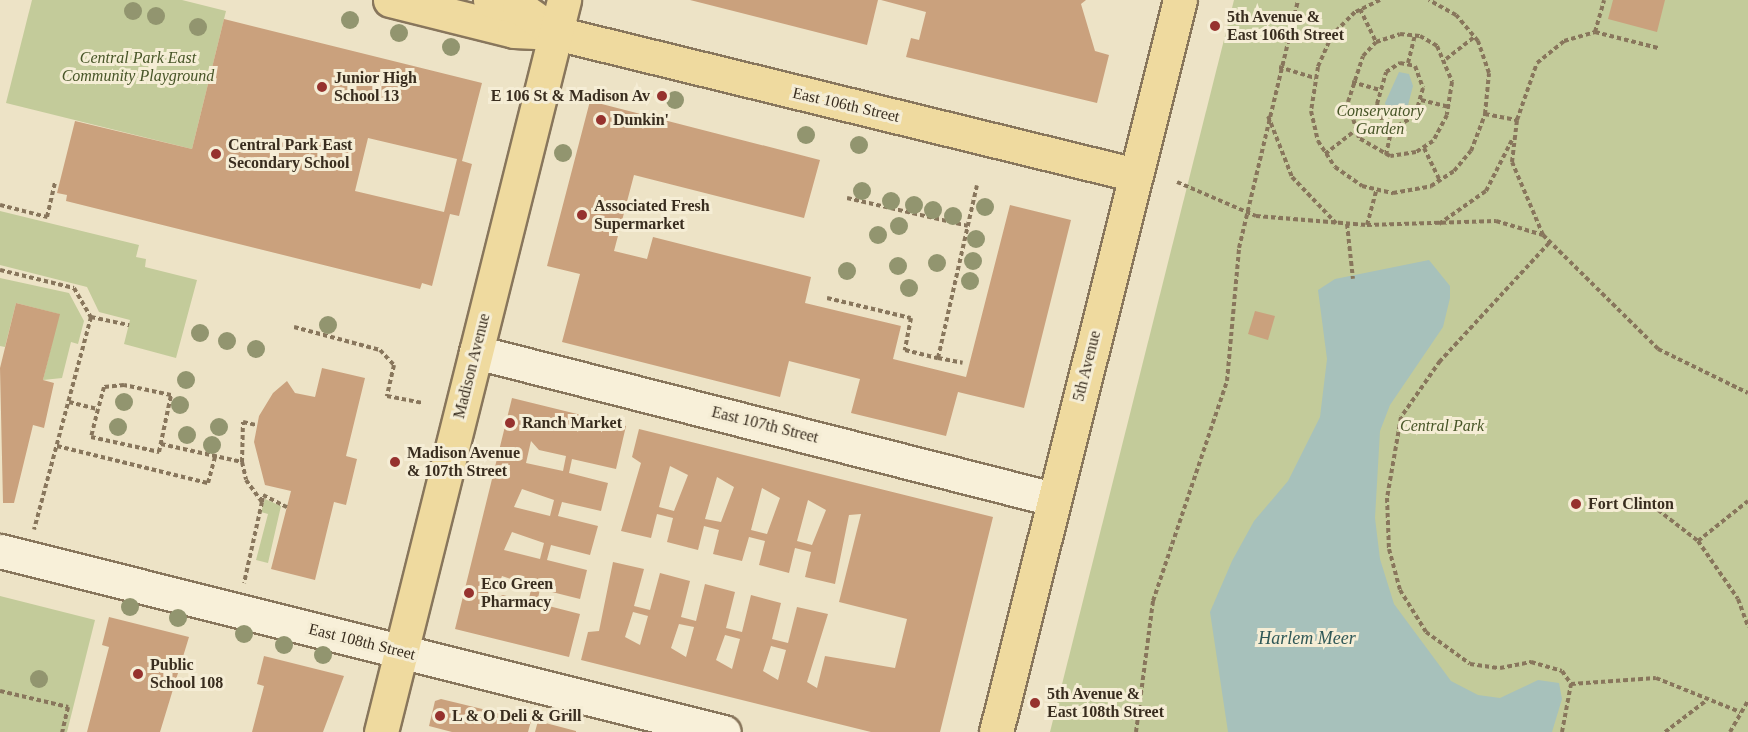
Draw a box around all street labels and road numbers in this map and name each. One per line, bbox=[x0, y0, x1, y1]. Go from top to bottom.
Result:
street label: East 106th Street bbox=[791, 83, 901, 127]
street label: Madison Avenue bbox=[450, 311, 494, 421]
street label: 5th Avenue bbox=[1069, 328, 1105, 404]
street label: East 107th Street bbox=[710, 402, 820, 448]
street label: East 108th Street bbox=[307, 619, 417, 665]

